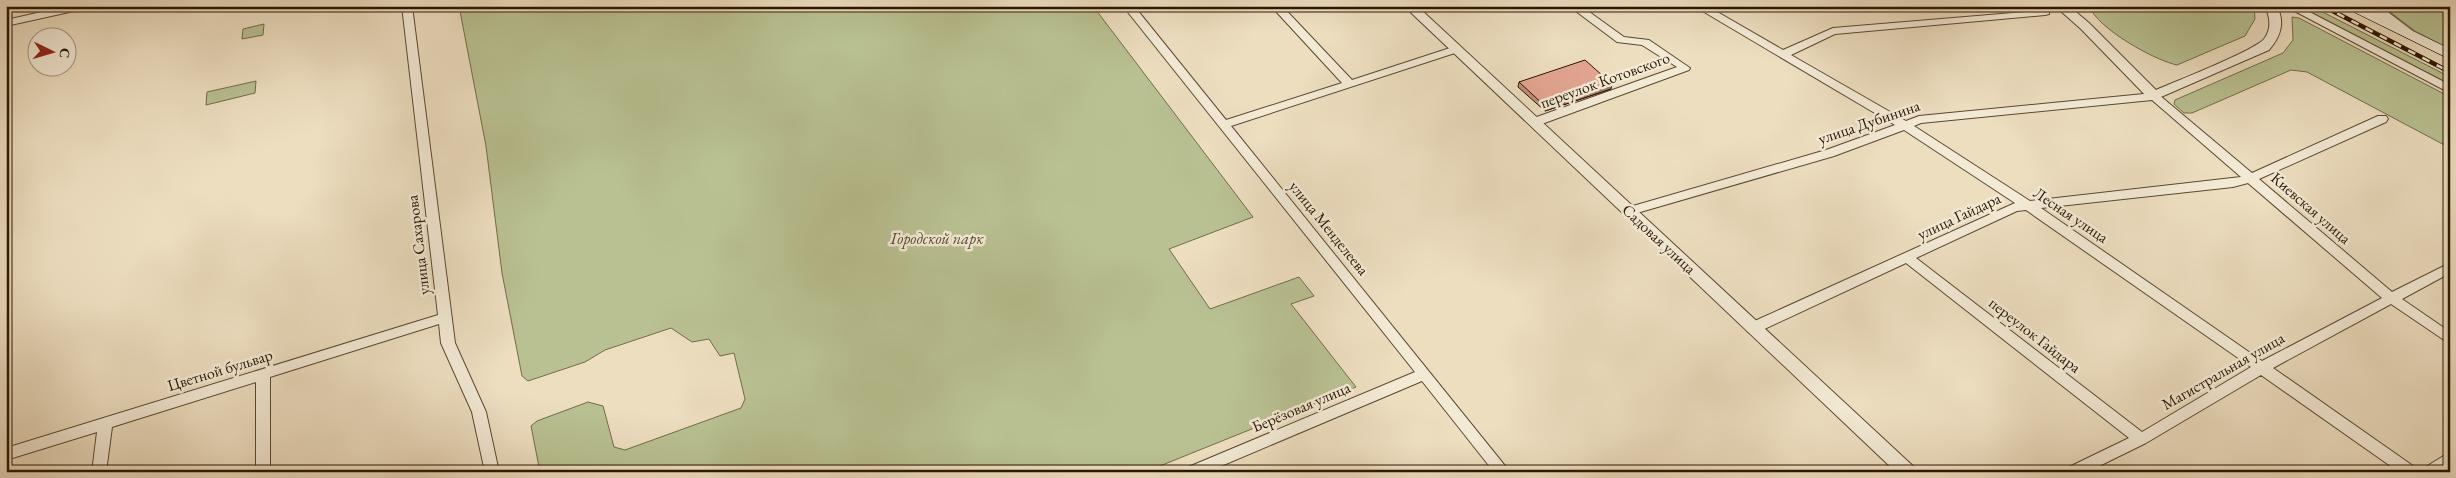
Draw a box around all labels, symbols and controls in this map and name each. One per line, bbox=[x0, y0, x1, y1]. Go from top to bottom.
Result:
north arrow bbox=[28, 28, 78, 78]
text: С bbox=[56, 47, 74, 59]
street label: переулок Котовского bbox=[1537, 47, 1673, 113]
street label: улица Дубинина bbox=[1815, 95, 1923, 149]
street label: Киевская улица bbox=[2266, 167, 2356, 249]
street label: улица Менделеева bbox=[1284, 176, 1374, 280]
street label: Лесная улица bbox=[2029, 182, 2113, 248]
street label: улица Гайдара bbox=[1914, 187, 2005, 245]
street label: улица Сахарова bbox=[401, 193, 435, 296]
street label: Садовая улица bbox=[1618, 199, 1701, 279]
park label: Городской парк bbox=[889, 228, 984, 249]
street label: переулок Гайдара bbox=[1985, 292, 2086, 378]
street label: Магистральная улица bbox=[2158, 327, 2289, 415]
street label: Цветной бульвар bbox=[165, 344, 275, 396]
street label: Берёзовая улица bbox=[1249, 377, 1354, 437]

